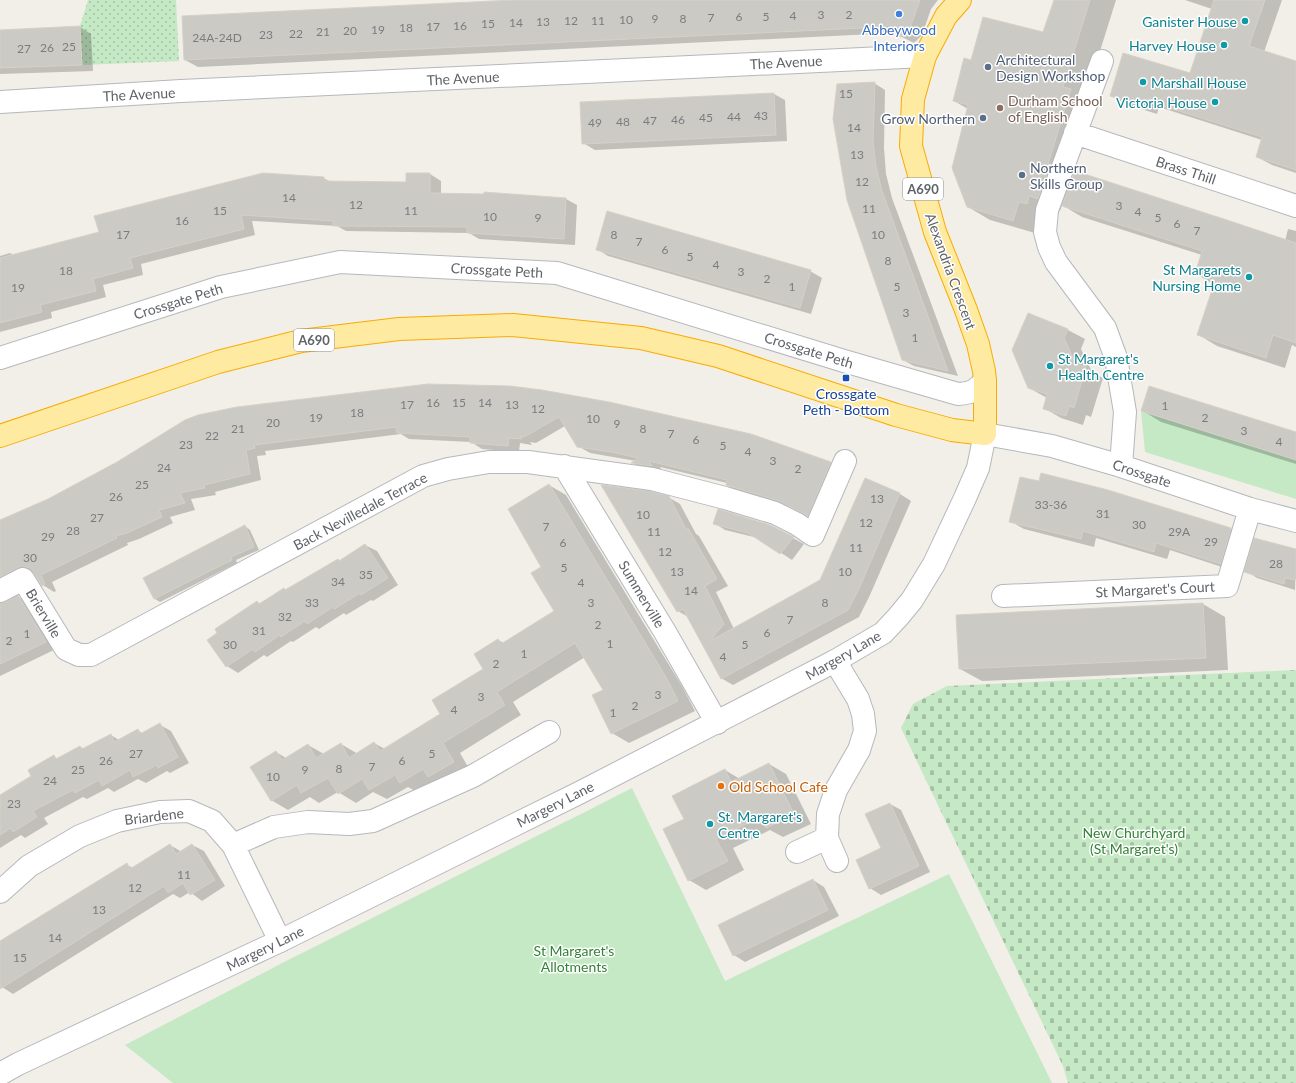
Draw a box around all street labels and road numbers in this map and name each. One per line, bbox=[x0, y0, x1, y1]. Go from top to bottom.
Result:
street label: The Avenue bbox=[749, 52, 823, 72]
street label: The Avenue bbox=[426, 68, 500, 88]
street label: The Avenue bbox=[102, 84, 176, 104]
street label: Brass Thill bbox=[1154, 152, 1218, 188]
road number: A690 bbox=[903, 178, 943, 200]
street label: Alexandria Crescent bbox=[922, 210, 980, 332]
street label: Crossgate Peth bbox=[450, 259, 544, 281]
street label: Crossgate Peth bbox=[131, 279, 225, 323]
street label: Crossgate Peth bbox=[762, 328, 856, 372]
road number: A690 bbox=[294, 329, 334, 351]
street label: Crossgate bbox=[1111, 456, 1173, 490]
street label: Back Nevilledale Terrace bbox=[290, 468, 430, 554]
street label: Summerville bbox=[615, 557, 669, 631]
street label: St Margaret's Court bbox=[1095, 577, 1215, 601]
street label: Brierville bbox=[23, 585, 65, 641]
street label: Margery Lane bbox=[802, 627, 884, 683]
street label: Margery Lane bbox=[514, 777, 596, 831]
street label: Briardene bbox=[123, 804, 185, 828]
street label: Margery Lane bbox=[223, 922, 307, 974]

